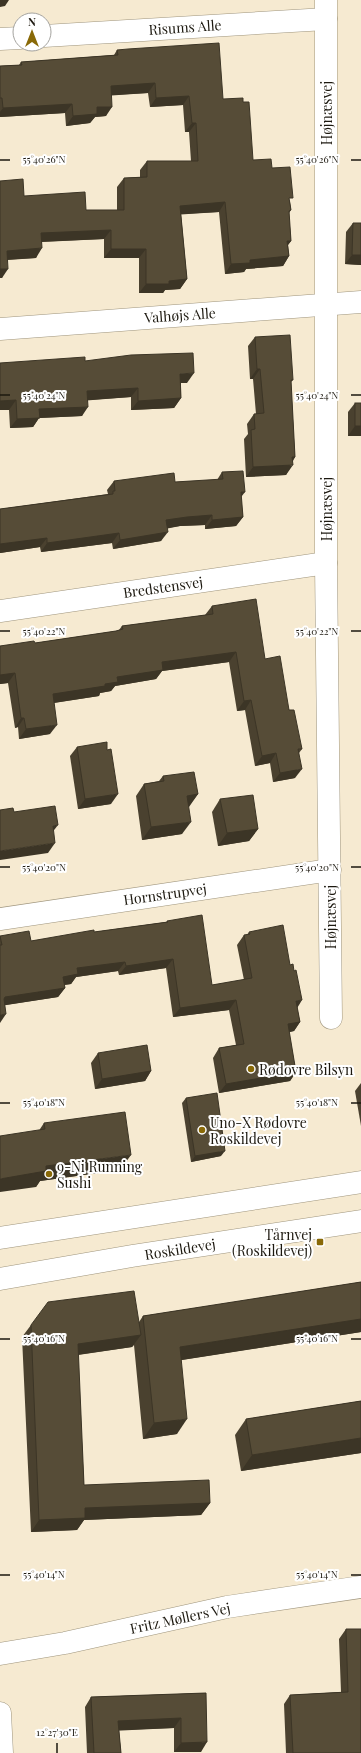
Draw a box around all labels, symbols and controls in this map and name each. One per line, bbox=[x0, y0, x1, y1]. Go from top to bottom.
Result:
north arrow bbox=[12, 12, 52, 52]
text: N bbox=[28, 14, 36, 29]
street label: Risums Alle bbox=[148, 15, 222, 39]
street label: Højnæsvej bbox=[317, 81, 336, 145]
text: 55°40'26"N bbox=[22, 152, 66, 166]
text: 55°40'26"N bbox=[295, 152, 339, 166]
street label: Valhøjs Alle bbox=[143, 303, 216, 327]
text: 55°40'24"N bbox=[23, 388, 65, 402]
text: 55°40'24"N bbox=[296, 388, 338, 402]
street label: Højnæsvej bbox=[317, 477, 336, 541]
street label: Bredstensvej bbox=[122, 572, 204, 602]
text: 55°40'22"N bbox=[23, 624, 65, 638]
text: 55°40'22"N bbox=[296, 624, 338, 638]
text: 55°40'20"N bbox=[22, 860, 66, 874]
text: 55°40'20"N bbox=[295, 860, 339, 874]
street label: Hornstrupvej bbox=[122, 879, 208, 909]
street label: Højnæsvej bbox=[321, 885, 340, 949]
place label: Rødovre Bilsyn bbox=[259, 1060, 354, 1079]
marker: Rødovre Bilsyn bbox=[246, 1064, 256, 1074]
text: 55°40'18"N bbox=[23, 1095, 65, 1109]
text: 55°40'18"N bbox=[296, 1095, 338, 1109]
place label: Uno-X Rødovre Roskildevej bbox=[210, 1113, 307, 1148]
marker: Uno-X Rødovre Roskildevej bbox=[197, 1125, 207, 1135]
place label: 9-Ni Running Sushi bbox=[57, 1157, 143, 1192]
marker: 9-Ni Running Sushi bbox=[44, 1169, 54, 1179]
place label: Tårnvej (Roskildevej) bbox=[232, 1225, 312, 1260]
street label: Roskildevej bbox=[143, 1234, 217, 1264]
marker: Tårnvej (Roskildevej) bbox=[315, 1237, 325, 1247]
text: 55°40'16"N bbox=[23, 1331, 65, 1345]
text: 55°40'16"N bbox=[296, 1331, 338, 1345]
text: 55°40'14"N bbox=[23, 1567, 65, 1581]
text: 55°40'14"N bbox=[296, 1567, 338, 1581]
street label: Fritz Møllers Vej bbox=[128, 1598, 232, 1638]
text: 12°27'30"E bbox=[36, 1725, 78, 1739]

